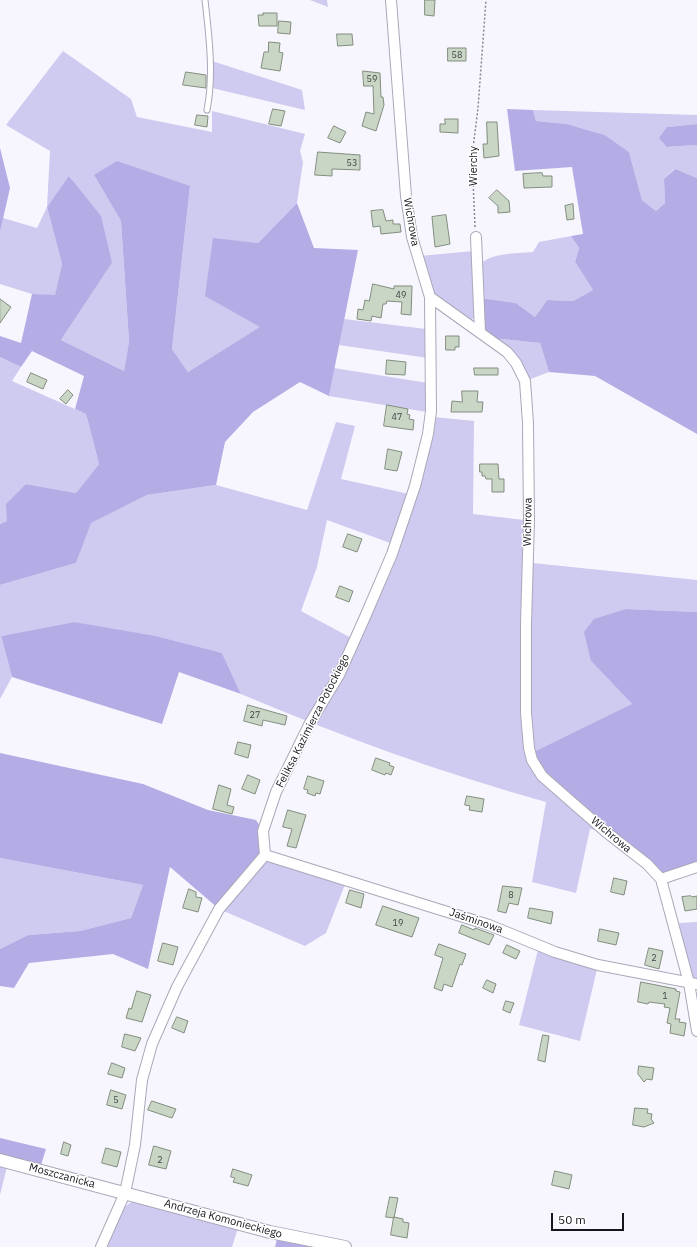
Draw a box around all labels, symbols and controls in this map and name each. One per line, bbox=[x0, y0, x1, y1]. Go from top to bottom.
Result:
house number: 58 bbox=[452, 50, 462, 60]
house number: 59 bbox=[367, 74, 377, 84]
street label: Wierchy bbox=[467, 146, 481, 186]
house number: 53 bbox=[347, 158, 357, 168]
street label: Wichrowa bbox=[400, 197, 422, 247]
house number: 49 bbox=[396, 290, 406, 300]
house number: 47 bbox=[392, 412, 402, 422]
street label: Wichrowa bbox=[521, 498, 535, 546]
street label: Feliksa Kazimierza Potockiego bbox=[273, 652, 353, 790]
house number: 27 bbox=[250, 710, 260, 720]
street label: Wichrowa bbox=[588, 814, 634, 856]
house number: 8 bbox=[508, 890, 514, 900]
street label: Jaśminowa bbox=[447, 906, 505, 936]
house number: 19 bbox=[393, 918, 403, 928]
house number: 2 bbox=[651, 953, 657, 963]
house number: 1 bbox=[662, 991, 668, 1001]
house number: 5 bbox=[113, 1095, 119, 1105]
house number: 2 bbox=[157, 1155, 163, 1165]
street label: Moszczanicka bbox=[27, 1161, 97, 1191]
street label: Andrzeja Komonieckiego bbox=[163, 1197, 283, 1241]
scale bar bbox=[553, 1205, 626, 1231]
text: 50 m bbox=[558, 1212, 586, 1227]

